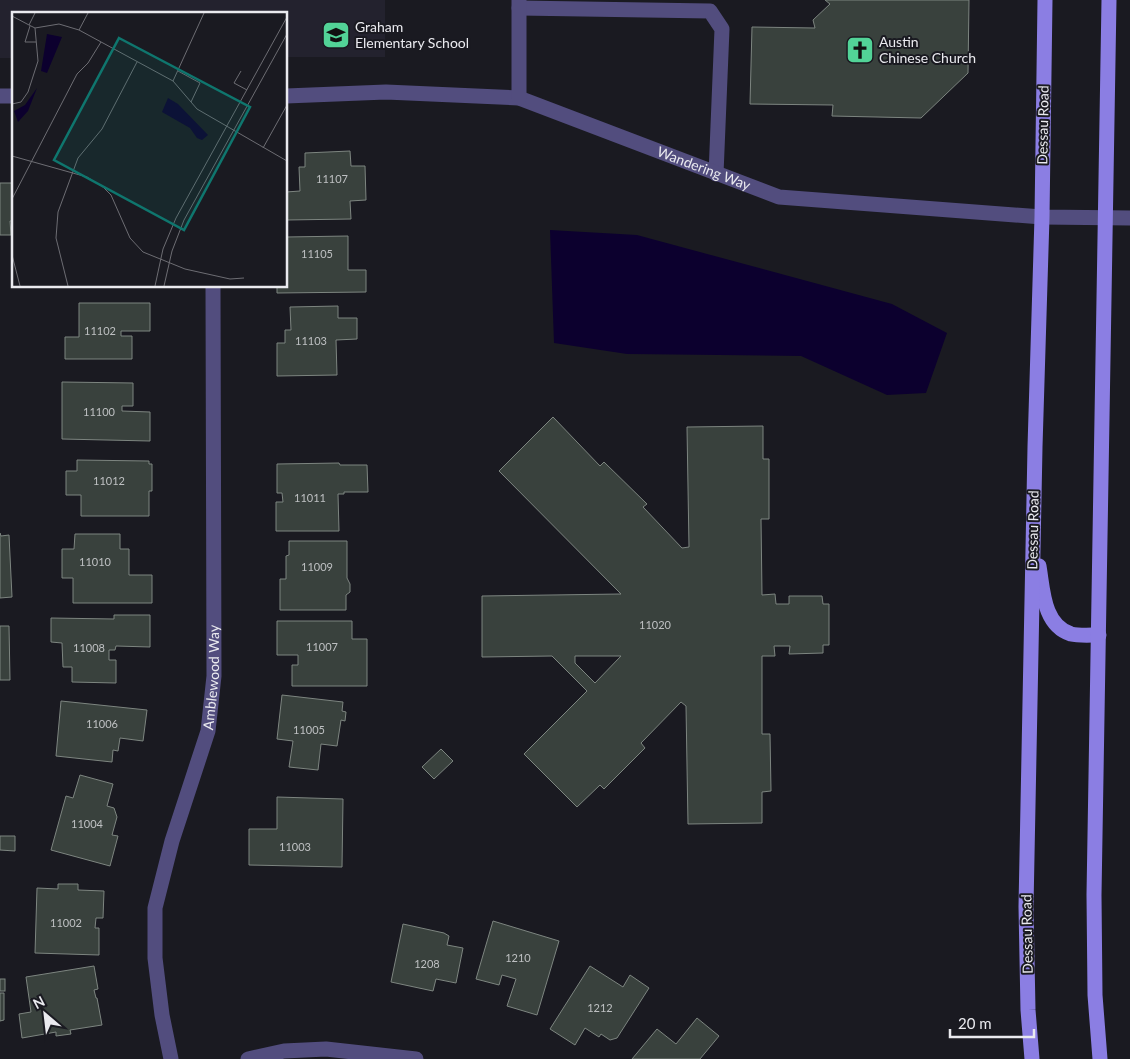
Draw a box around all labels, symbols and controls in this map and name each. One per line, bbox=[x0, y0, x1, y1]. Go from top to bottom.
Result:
inset map bbox=[12, 12, 288, 288]
place label: Graham Elementary School bbox=[355, 18, 469, 51]
school or university icon: Graham Elementary School bbox=[321, 20, 351, 50]
place label: Austin Chinese Church bbox=[879, 33, 976, 66]
church icon: Austin Chinese Church bbox=[845, 35, 875, 65]
street label: Dessau Road bbox=[1033, 85, 1052, 165]
street label: Wandering Way bbox=[655, 142, 754, 194]
house number: 11107 bbox=[316, 172, 348, 185]
house number: 11105 bbox=[301, 247, 333, 260]
house number: 11102 bbox=[84, 324, 116, 337]
house number: 11103 bbox=[295, 334, 327, 347]
house number: 11100 bbox=[83, 405, 116, 418]
house number: 11012 bbox=[93, 474, 125, 487]
street label: Dessau Road bbox=[1023, 490, 1042, 570]
house number: 11011 bbox=[294, 491, 326, 504]
house number: 11010 bbox=[79, 555, 112, 568]
house number: 11009 bbox=[301, 560, 333, 573]
house number: 11020 bbox=[639, 618, 672, 631]
street label: Amblewood Way bbox=[199, 624, 222, 731]
house number: 11007 bbox=[306, 640, 338, 653]
house number: 11008 bbox=[73, 641, 105, 654]
house number: 11006 bbox=[86, 717, 118, 730]
house number: 11005 bbox=[293, 723, 325, 736]
house number: 11004 bbox=[71, 817, 104, 830]
house number: 11003 bbox=[279, 840, 311, 853]
street label: Dessau Road bbox=[1017, 894, 1036, 974]
house number: 11002 bbox=[50, 916, 82, 929]
house number: 1210 bbox=[505, 951, 531, 964]
house number: 1208 bbox=[414, 957, 440, 970]
north arrow bbox=[20, 989, 70, 1039]
text: N bbox=[30, 992, 47, 1012]
house number: 1212 bbox=[587, 1001, 613, 1014]
scale bar bbox=[950, 1006, 1034, 1038]
text: 20 m bbox=[958, 1014, 992, 1032]

